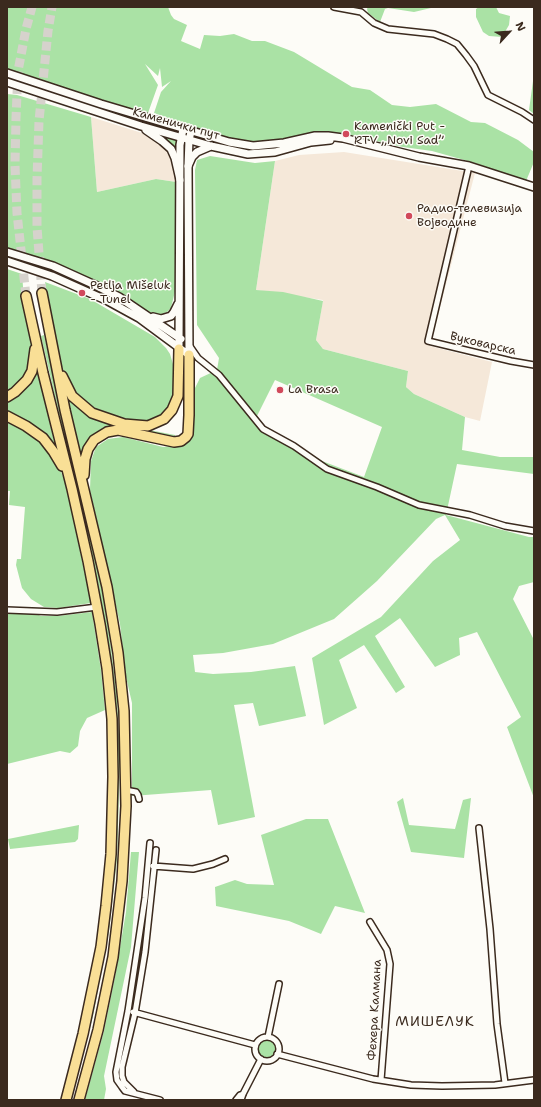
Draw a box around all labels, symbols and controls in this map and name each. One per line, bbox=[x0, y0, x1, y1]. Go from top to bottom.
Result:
north arrow bbox=[489, 12, 529, 52]
text: N bbox=[512, 19, 529, 34]
street label: Каменички пут bbox=[131, 105, 221, 143]
place label: Kamenički Put - RTV „Novi Sad” bbox=[354, 120, 445, 148]
marker: Kamenički Put - RTV „Novi Sad” bbox=[341, 129, 351, 139]
place label: Радио-телевизија Војводине bbox=[417, 202, 522, 230]
marker: Радио-телевизија Војводине bbox=[404, 211, 414, 221]
place label: Petlja Mišeluk - Tunel bbox=[90, 279, 171, 307]
marker: Petlja Mišeluk - Tunel bbox=[77, 288, 87, 298]
street label: Вуковарска bbox=[449, 329, 517, 359]
place label: La Brasa bbox=[288, 383, 339, 397]
marker: La Brasa bbox=[275, 385, 285, 395]
street label: Фехера Калмана bbox=[365, 959, 385, 1061]
district label: МИШЕЛУК bbox=[395, 1014, 475, 1030]

